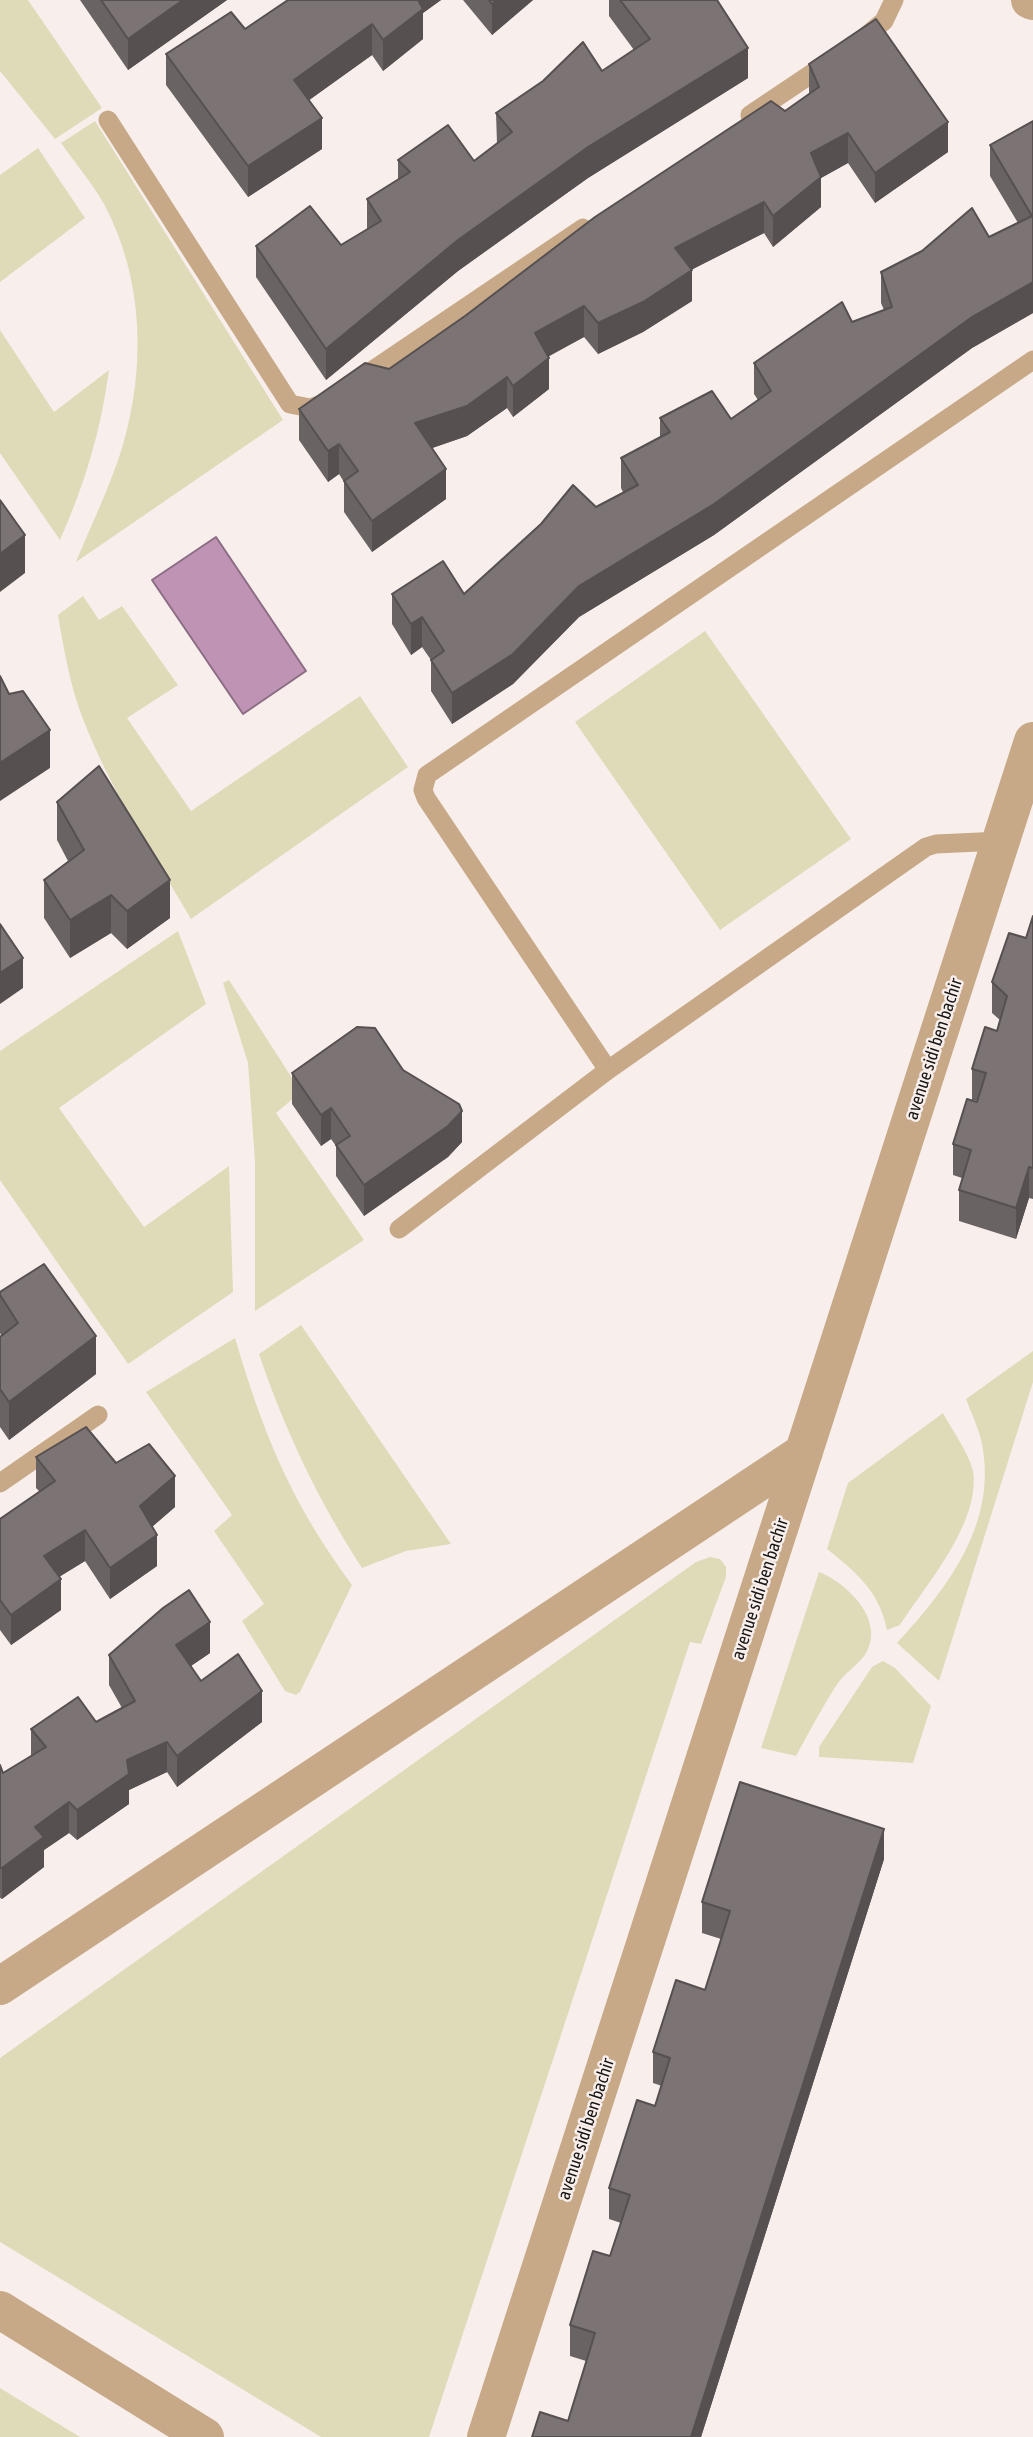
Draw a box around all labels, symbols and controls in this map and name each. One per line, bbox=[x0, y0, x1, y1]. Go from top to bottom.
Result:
street label: avenue sidi ben bachir bbox=[901, 976, 967, 1122]
street label: avenue sidi ben bachir bbox=[727, 1516, 793, 1662]
street label: avenue sidi ben bachir bbox=[553, 2056, 619, 2202]

